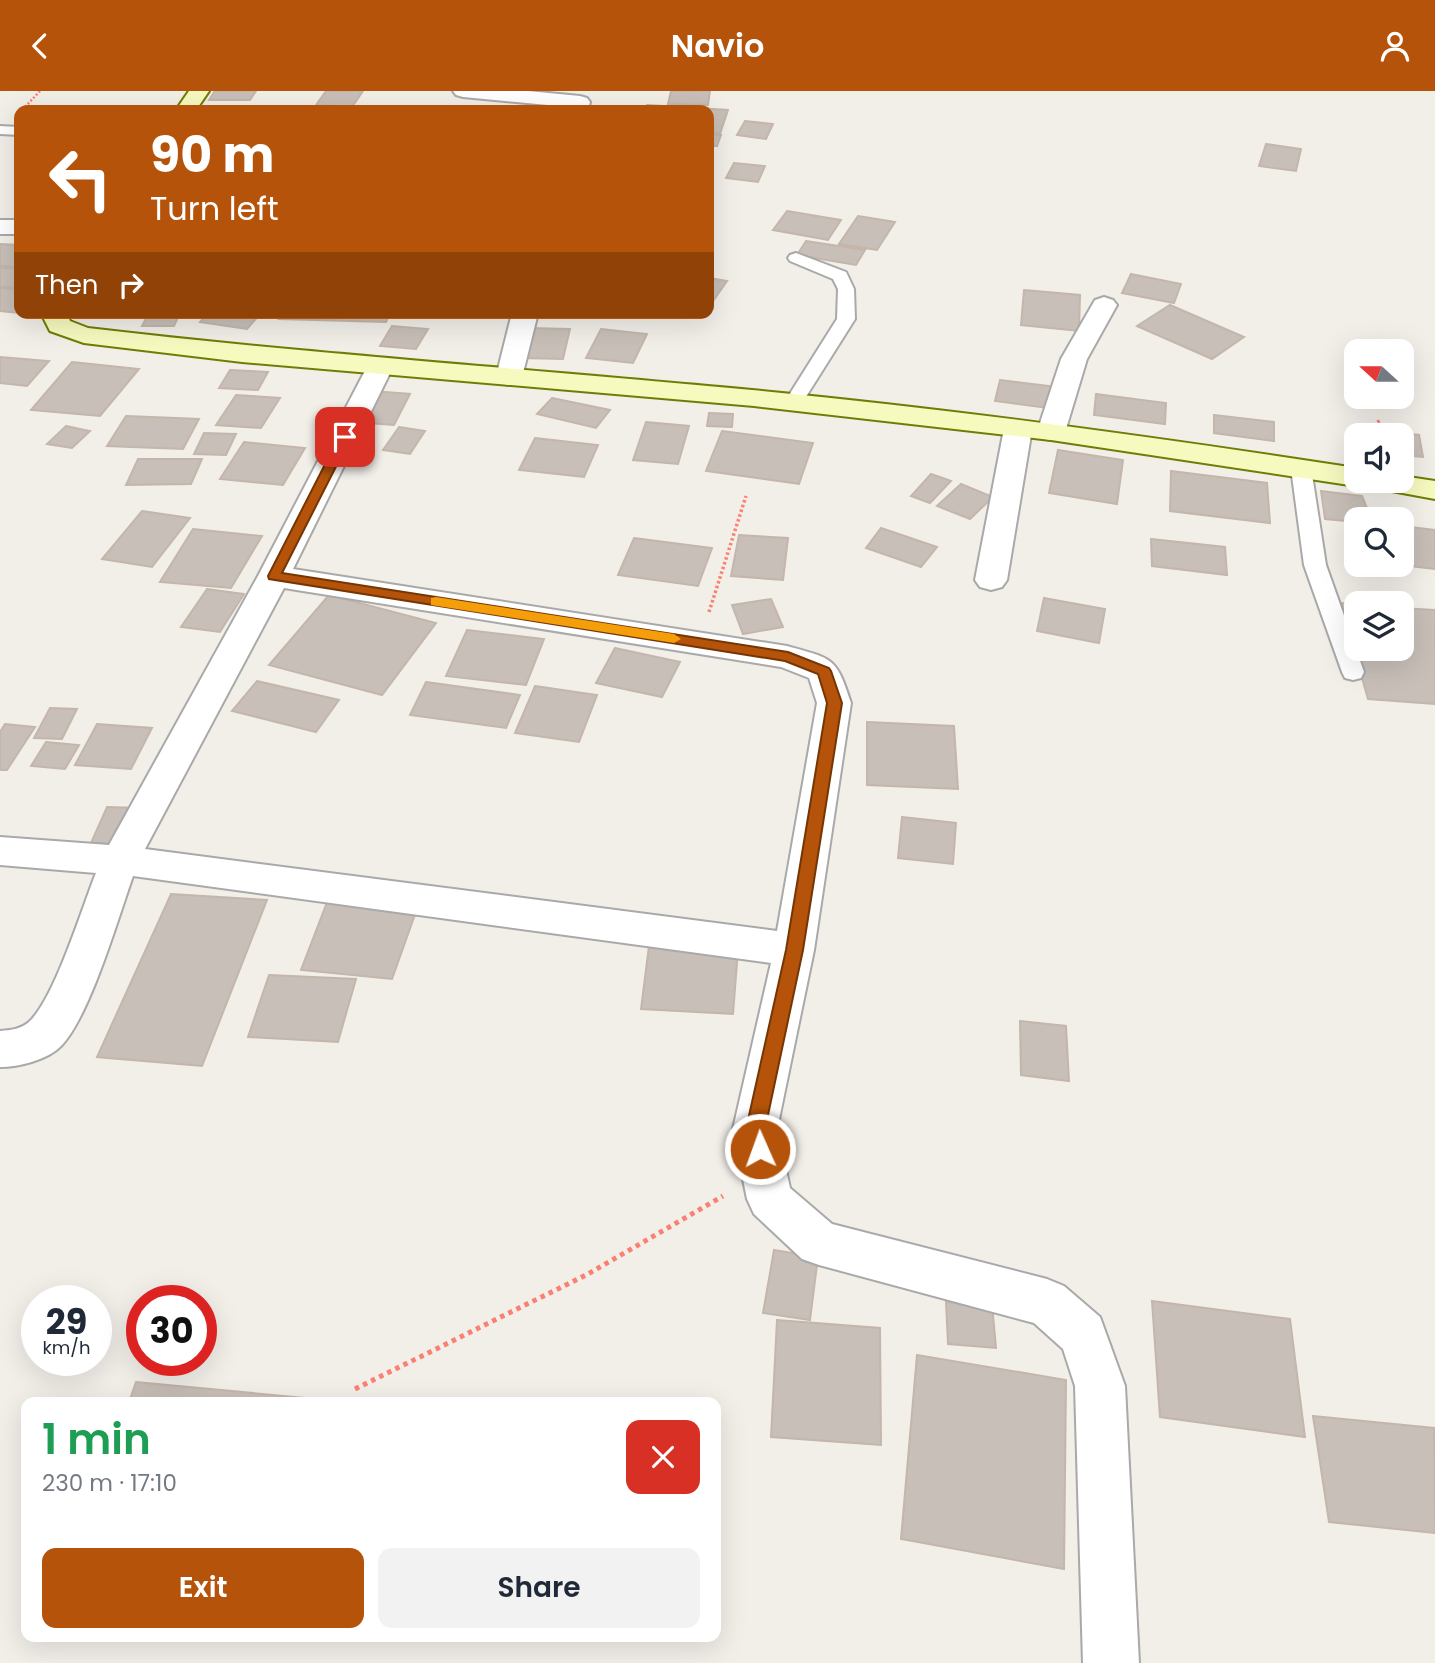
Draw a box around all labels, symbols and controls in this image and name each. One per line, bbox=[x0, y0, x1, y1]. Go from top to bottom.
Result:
text: Navio bbox=[671, 23, 764, 68]
icon: back bbox=[21, 27, 59, 65]
icon: person bbox=[1376, 27, 1414, 65]
text: 90 m bbox=[150, 121, 274, 189]
icon: left bbox=[35, 133, 126, 224]
text: Turn left bbox=[150, 186, 279, 231]
icon: right bbox=[112, 266, 150, 304]
text: Then bbox=[35, 267, 98, 303]
north arrow bbox=[1344, 339, 1414, 409]
map controls bbox=[1344, 339, 1414, 661]
pin bbox=[315, 407, 375, 467]
icon: arrive bbox=[326, 418, 364, 456]
button: sound bbox=[1344, 423, 1414, 493]
button: search bbox=[1344, 507, 1414, 577]
button: layers bbox=[1344, 591, 1414, 661]
position arrow bbox=[723, 1112, 797, 1186]
speed limit sign: 30 bbox=[126, 1285, 217, 1376]
text: 29 bbox=[46, 1297, 87, 1346]
text: km/h bbox=[43, 1335, 90, 1360]
text: 1 min bbox=[42, 1410, 151, 1469]
button: close bbox=[626, 1420, 700, 1494]
text: 230 m · 17:10 bbox=[42, 1467, 177, 1499]
button: Exit bbox=[42, 1548, 364, 1628]
button: Share bbox=[378, 1548, 700, 1628]

